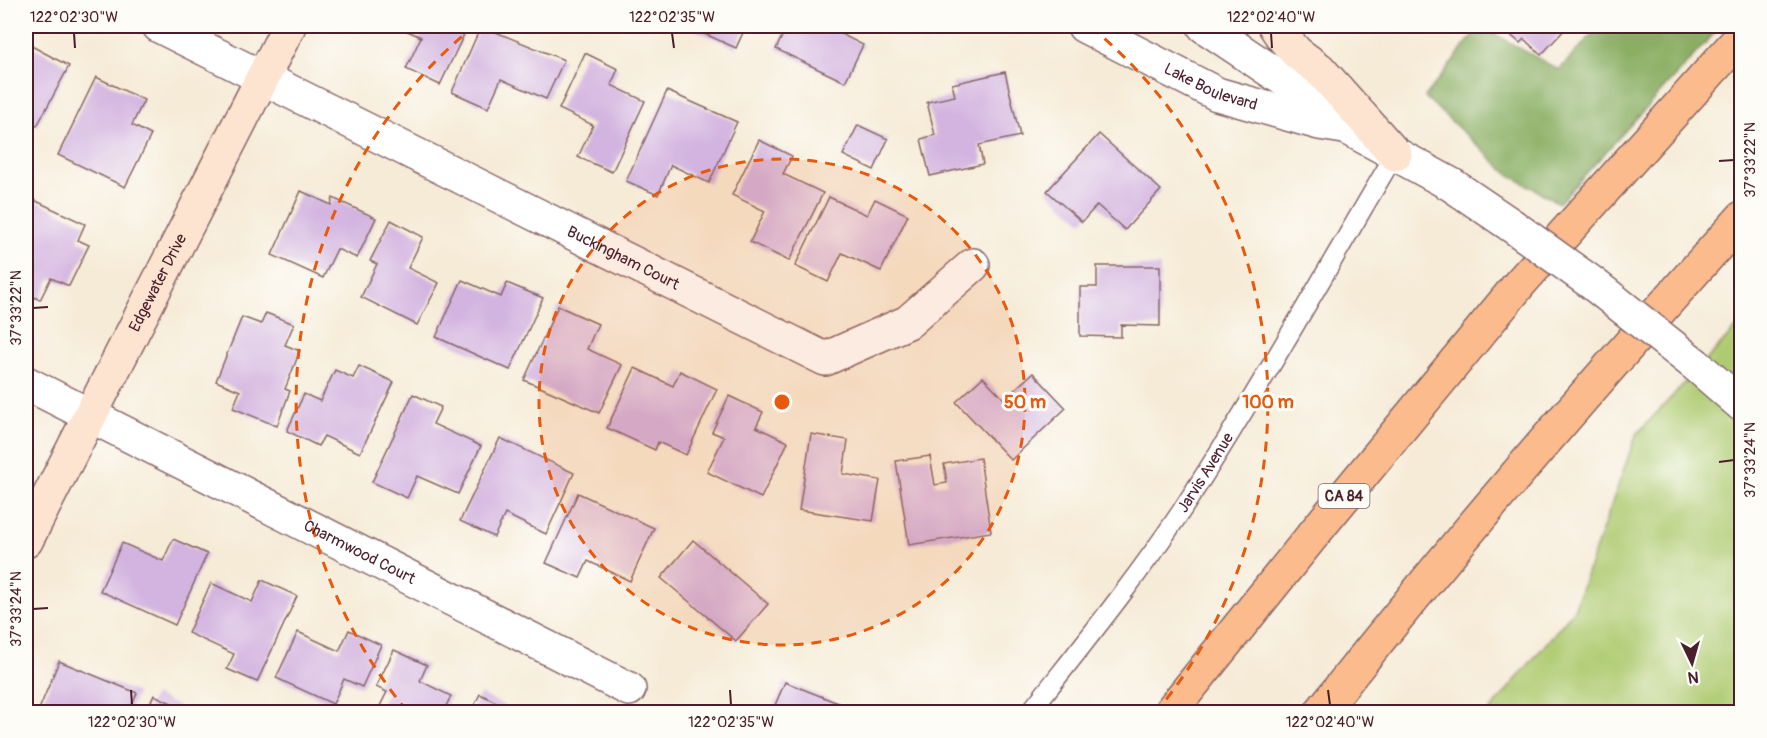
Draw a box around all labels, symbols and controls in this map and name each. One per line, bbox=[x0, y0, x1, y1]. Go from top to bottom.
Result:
text: 122°02'30"W bbox=[30, 8, 118, 27]
text: 122°02'35"W bbox=[629, 8, 715, 27]
text: 122°02'40"W bbox=[1227, 8, 1316, 27]
street label: Lake Boulevard bbox=[1161, 59, 1260, 115]
text: 37°33'22"N bbox=[1741, 122, 1760, 198]
street label: Buckingham Court bbox=[564, 222, 683, 295]
street label: Edgewater Drive bbox=[125, 230, 191, 335]
text: 37°33'22"N bbox=[7, 270, 26, 346]
text: 50 m bbox=[1004, 391, 1046, 414]
text: 100 m bbox=[1242, 391, 1294, 414]
centre of rings bbox=[772, 392, 792, 412]
text: 37°33'24"N bbox=[1741, 422, 1760, 498]
street label: Jarvis Avenue bbox=[1173, 429, 1238, 516]
road number: CA 84 bbox=[1318, 484, 1370, 508]
street label: Charmwood Court bbox=[300, 516, 419, 589]
text: 37°33'24"N bbox=[7, 571, 26, 647]
north arrow bbox=[1662, 633, 1722, 693]
text: N bbox=[1687, 667, 1699, 687]
text: 122°02'30"W bbox=[88, 713, 176, 732]
text: 122°02'35"W bbox=[688, 713, 774, 732]
text: 122°02'40"W bbox=[1286, 713, 1375, 732]

